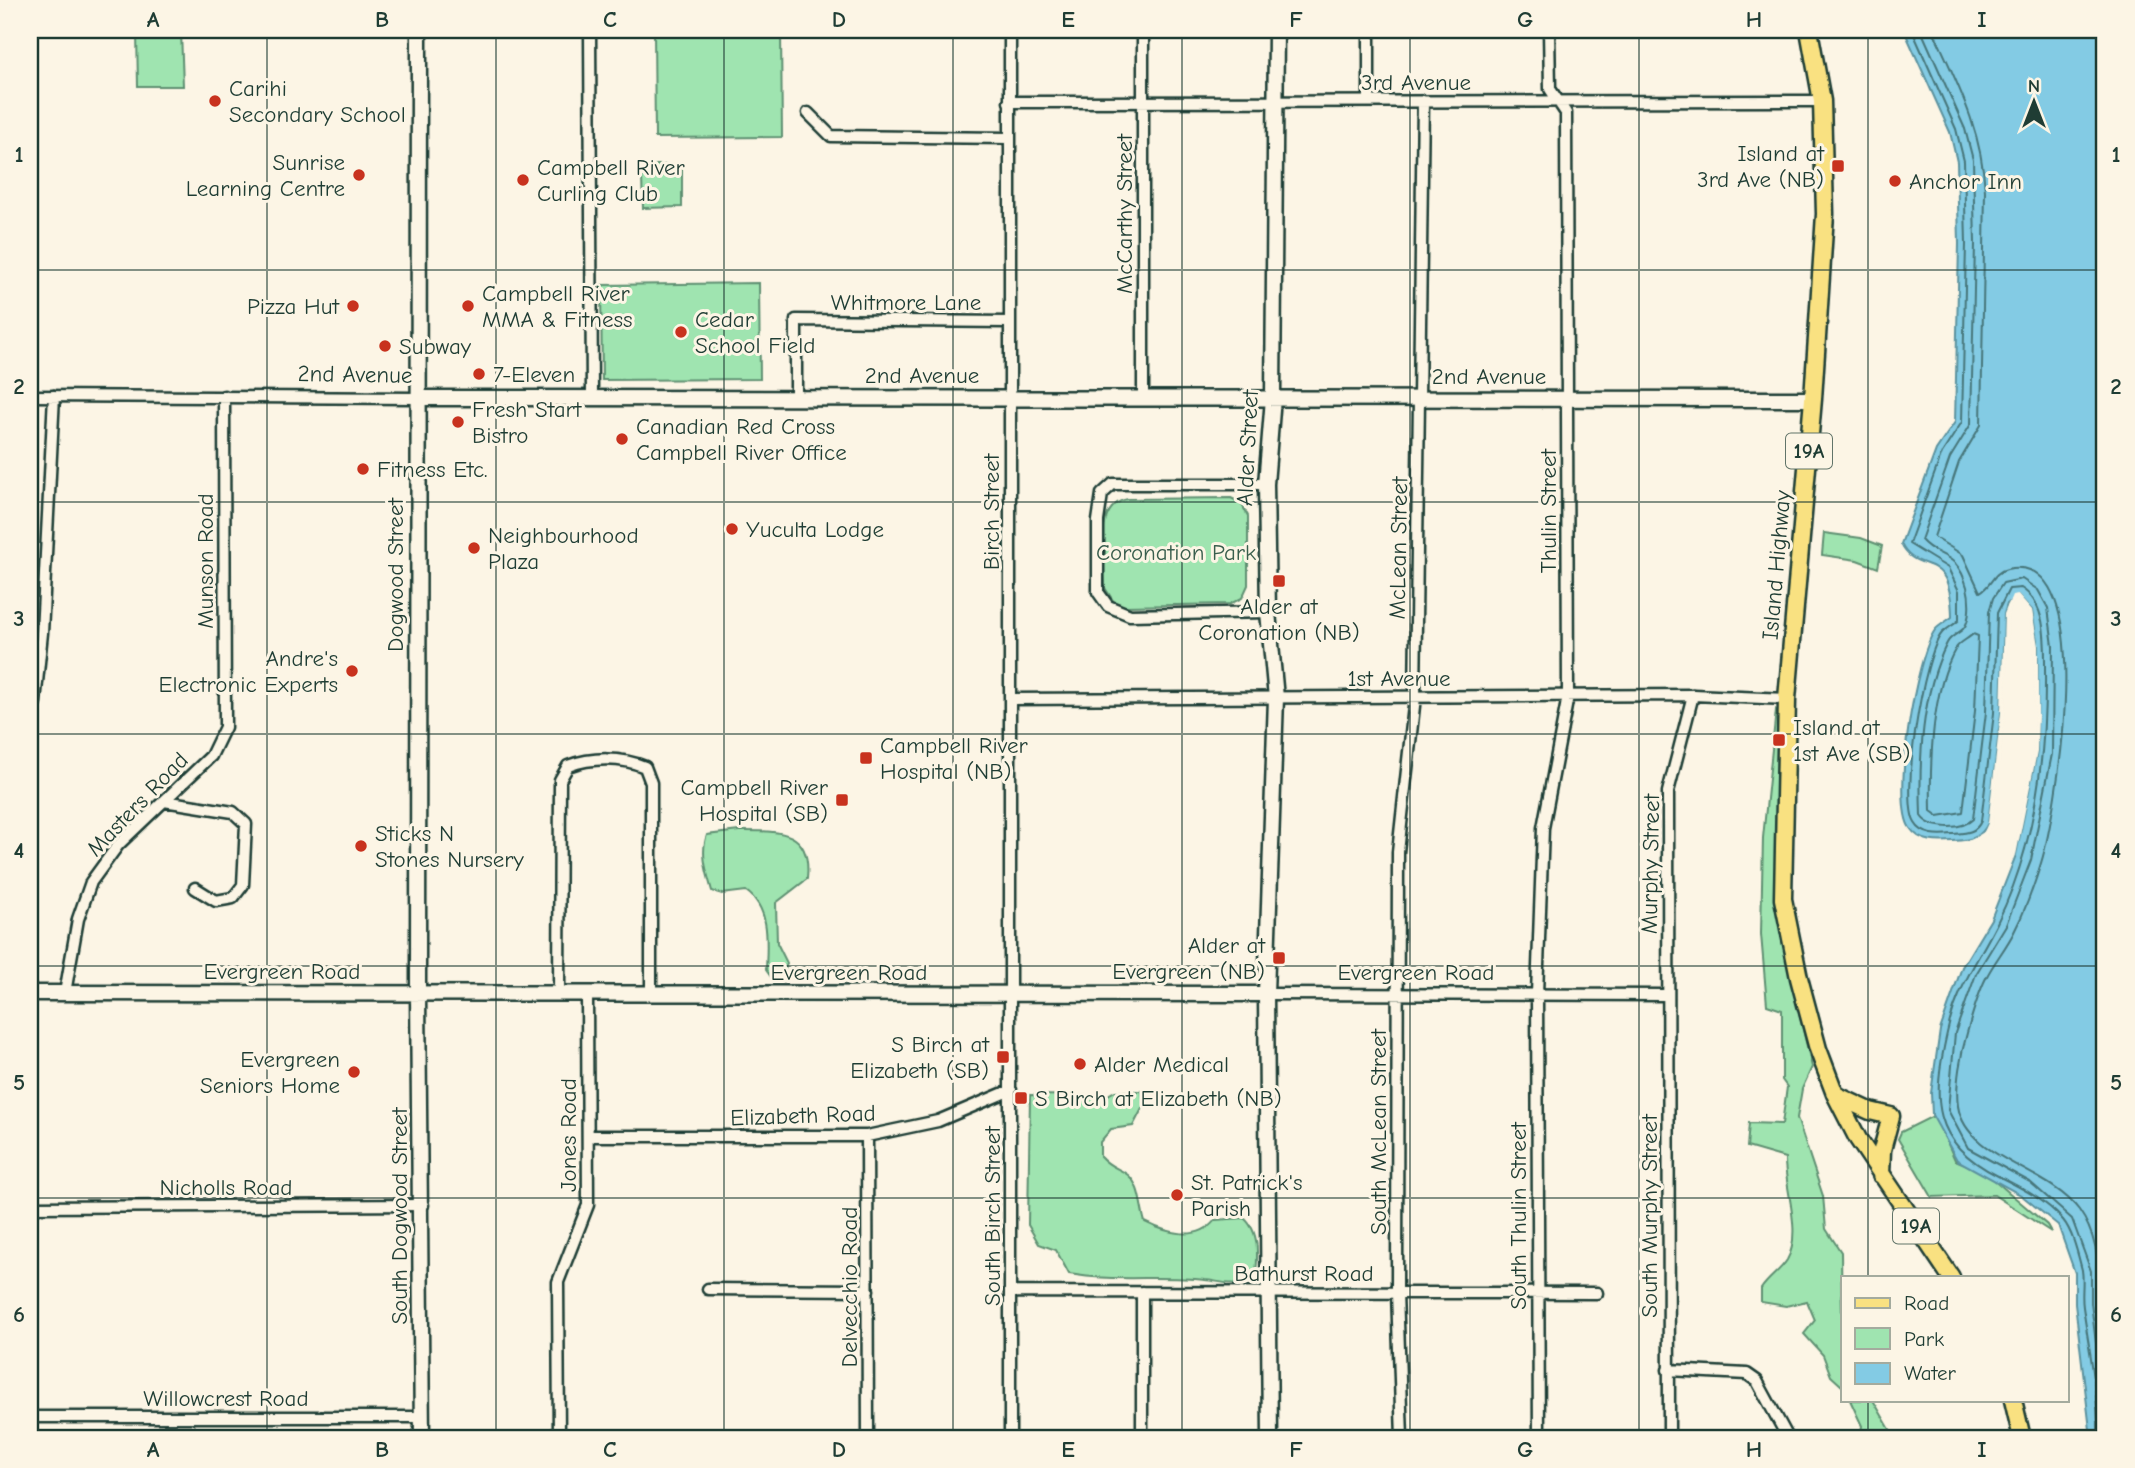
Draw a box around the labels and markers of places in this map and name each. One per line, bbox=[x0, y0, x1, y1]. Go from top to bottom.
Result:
place label: Carihi Secondary School bbox=[229, 75, 406, 128]
marker: Carihi Secondary School bbox=[207, 93, 223, 109]
place label: Island at 3rd Ave (NB) bbox=[1697, 140, 1825, 193]
place label: Sunrise Learning Centre bbox=[186, 149, 345, 202]
place label: Campbell River Curling Club bbox=[537, 154, 685, 207]
marker: Island at 3rd Ave (NB) bbox=[1830, 158, 1846, 174]
marker: Sunrise Learning Centre bbox=[351, 167, 367, 183]
place label: Anchor Inn bbox=[1909, 168, 2022, 195]
marker: Campbell River Curling Club bbox=[515, 172, 531, 188]
marker: Anchor Inn bbox=[1887, 173, 1903, 189]
place label: Campbell River MMA & Fitness bbox=[482, 280, 633, 333]
place label: Pizza Hut bbox=[247, 293, 340, 320]
marker: Pizza Hut bbox=[345, 298, 361, 314]
marker: Campbell River MMA & Fitness bbox=[460, 298, 476, 314]
place label: Cedar School Field bbox=[695, 306, 815, 359]
marker: Cedar School Field bbox=[673, 324, 689, 340]
place label: Subway bbox=[399, 333, 472, 360]
marker: Subway bbox=[377, 338, 393, 354]
place label: 7-Eleven bbox=[493, 361, 575, 388]
marker: 7-Eleven bbox=[471, 366, 487, 382]
place label: Fresh Start Bistro bbox=[472, 396, 583, 449]
place label: Canadian Red Cross Campbell River Office bbox=[636, 413, 847, 466]
marker: Fresh Start Bistro bbox=[450, 414, 466, 430]
marker: Canadian Red Cross Campbell River Office bbox=[614, 431, 630, 447]
place label: Fitness Etc. bbox=[377, 456, 488, 483]
marker: Fitness Etc. bbox=[355, 461, 371, 477]
place label: Yuculta Lodge bbox=[746, 516, 884, 543]
marker: Yuculta Lodge bbox=[724, 521, 740, 537]
place label: Neighbourhood Plaza bbox=[488, 522, 639, 575]
marker: Neighbourhood Plaza bbox=[466, 540, 482, 556]
marker: Alder at Coronation (NB) bbox=[1271, 573, 1287, 589]
place label: Alder at Coronation (NB) bbox=[1198, 593, 1360, 646]
place label: Andre's Electronic Experts bbox=[159, 645, 338, 698]
marker: Andre's Electronic Experts bbox=[344, 663, 360, 679]
place label: Island at 1st Ave (SB) bbox=[1793, 714, 1911, 767]
place label: Campbell River Hospital (NB) bbox=[880, 732, 1028, 785]
marker: Island at 1st Ave (SB) bbox=[1771, 732, 1787, 748]
marker: Campbell River Hospital (NB) bbox=[858, 750, 874, 766]
place label: Campbell River Hospital (SB) bbox=[680, 774, 829, 827]
marker: Campbell River Hospital (SB) bbox=[834, 792, 850, 808]
place label: Sticks N Stones Nursery bbox=[375, 820, 524, 873]
marker: Sticks N Stones Nursery bbox=[353, 838, 369, 854]
place label: Alder at Evergreen (NB) bbox=[1112, 932, 1266, 985]
marker: Alder at Evergreen (NB) bbox=[1271, 950, 1287, 966]
place label: S Birch at Elizabeth (SB) bbox=[850, 1031, 990, 1084]
place label: Evergreen Seniors Home bbox=[200, 1046, 340, 1099]
marker: S Birch at Elizabeth (SB) bbox=[995, 1049, 1011, 1065]
place label: Alder Medical bbox=[1094, 1051, 1229, 1078]
marker: Alder Medical bbox=[1072, 1056, 1088, 1072]
marker: Evergreen Seniors Home bbox=[346, 1064, 362, 1080]
place label: S Birch at Elizabeth (NB) bbox=[1035, 1085, 1282, 1112]
marker: S Birch at Elizabeth (NB) bbox=[1013, 1090, 1029, 1106]
place label: St. Patrick's Parish bbox=[1191, 1169, 1302, 1222]
marker: St. Patrick's Parish bbox=[1169, 1187, 1185, 1203]

